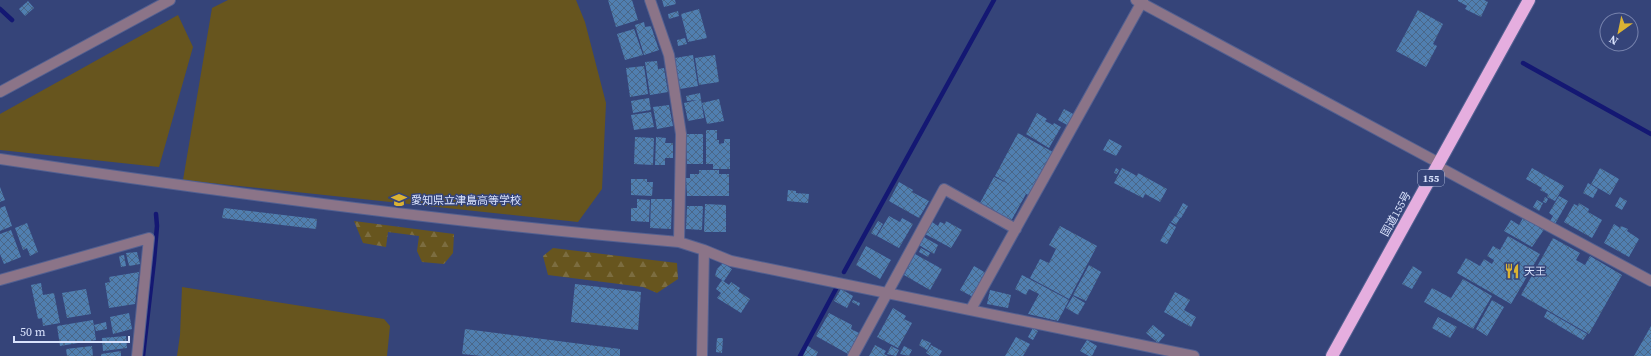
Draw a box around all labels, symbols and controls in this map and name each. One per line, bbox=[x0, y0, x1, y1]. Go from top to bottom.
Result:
north arrow bbox=[1599, 12, 1639, 52]
text: N bbox=[1606, 31, 1621, 48]
road number: 155 bbox=[1418, 170, 1444, 186]
street label: 国道155号 bbox=[1377, 189, 1415, 239]
school or university icon: 愛知県立津島高等学校 bbox=[390, 191, 408, 209]
place label: 愛知県立津島高等学校 bbox=[411, 193, 521, 208]
restaurant icon: 天王 bbox=[1503, 262, 1521, 280]
place label: 天王 bbox=[1524, 264, 1546, 279]
scale bar bbox=[14, 318, 129, 344]
text: 50 m bbox=[20, 324, 46, 340]

